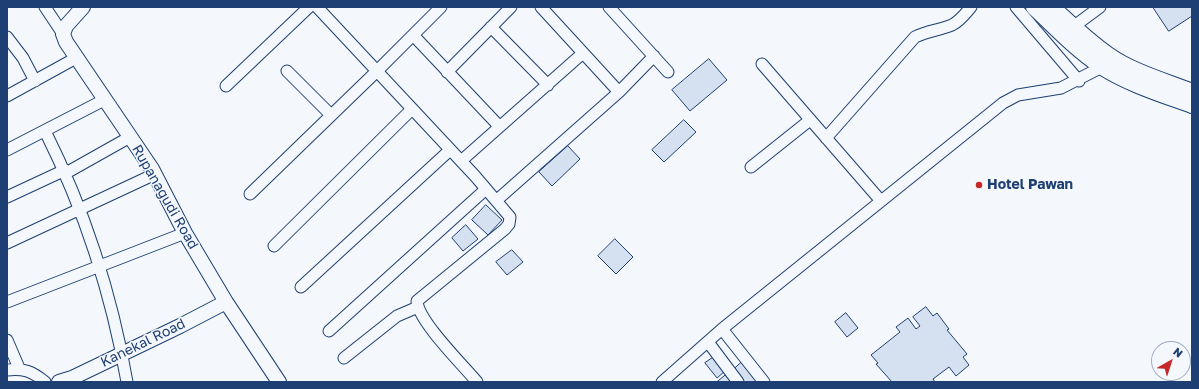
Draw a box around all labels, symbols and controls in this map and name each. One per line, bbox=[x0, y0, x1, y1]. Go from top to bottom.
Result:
street label: Rupanagudi Road bbox=[128, 142, 202, 252]
place label: Hotel Pawan bbox=[987, 177, 1073, 193]
marker: Hotel Pawan bbox=[974, 180, 984, 190]
street label: Kanekal Road bbox=[98, 315, 188, 371]
north arrow bbox=[1151, 341, 1191, 381]
text: N bbox=[1171, 344, 1186, 360]

